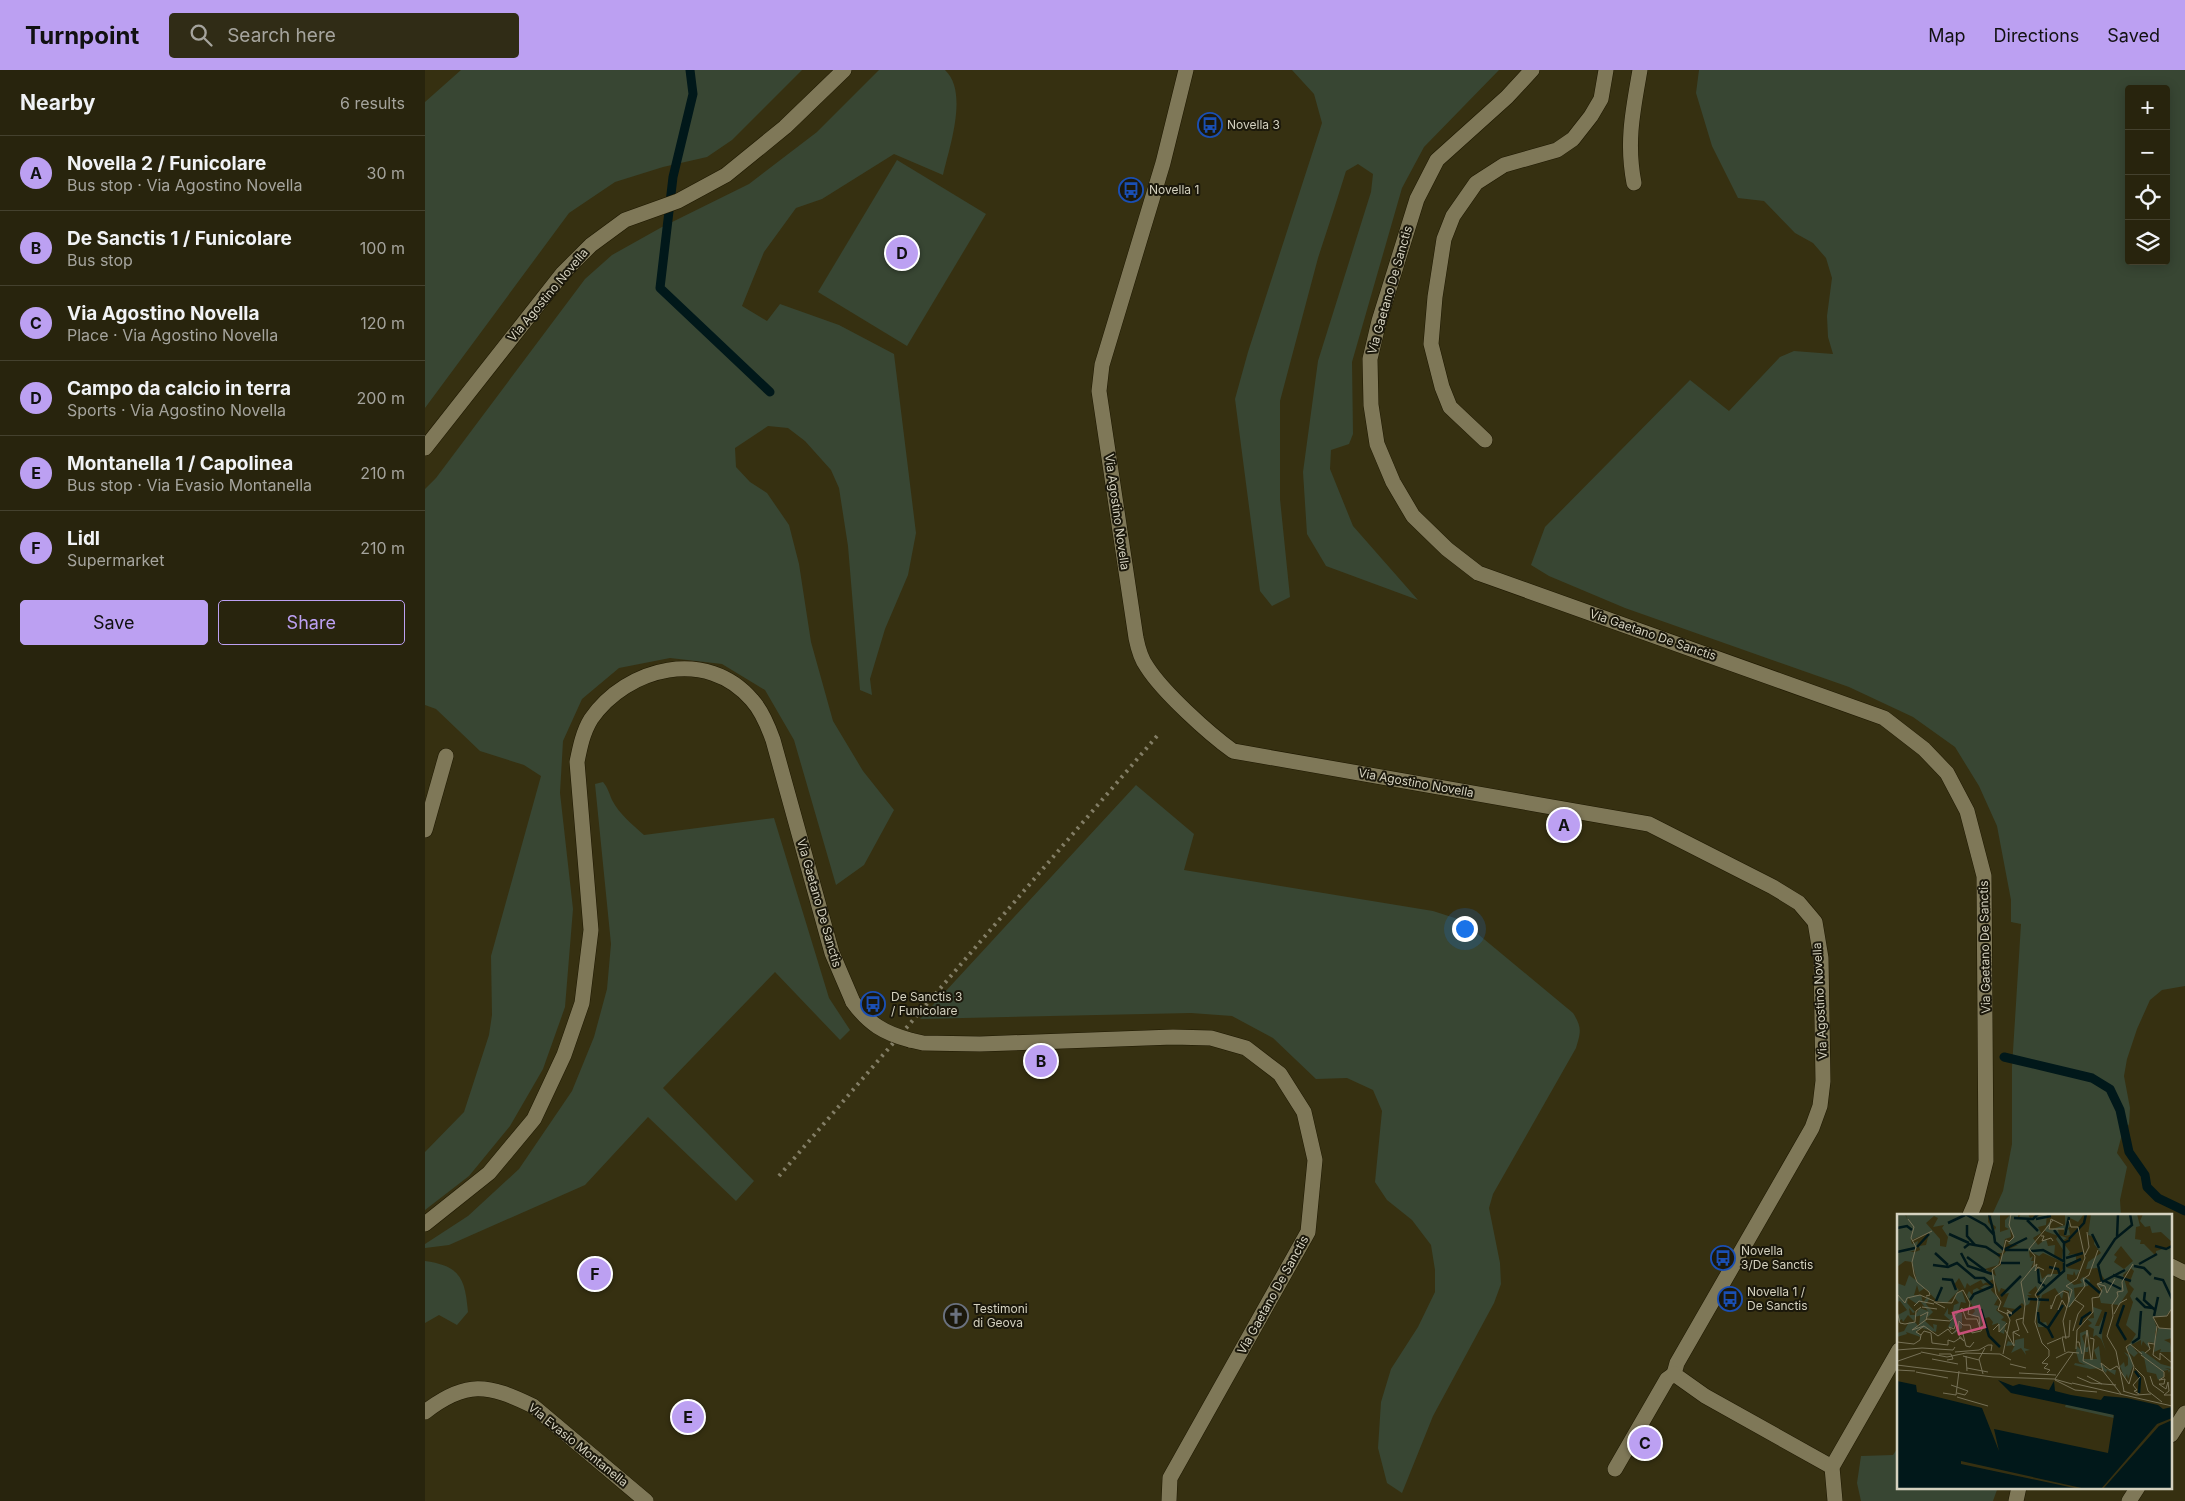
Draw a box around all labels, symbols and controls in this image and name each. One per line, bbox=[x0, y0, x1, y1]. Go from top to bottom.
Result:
search box bbox=[169, 13, 519, 58]
text: Turnpoint bbox=[25, 21, 139, 50]
icon: search bbox=[187, 21, 215, 49]
text: Search here bbox=[227, 24, 336, 47]
text: Map bbox=[1928, 25, 1966, 46]
text: Directions bbox=[1994, 25, 2079, 46]
text: Saved bbox=[2107, 25, 2160, 46]
map controls bbox=[2125, 85, 2170, 265]
button: + bbox=[2125, 85, 2170, 130]
text: Nearby bbox=[20, 90, 95, 115]
text: 6 results bbox=[340, 93, 405, 113]
bus stop icon: Novella 3 bbox=[1197, 112, 1223, 138]
place label: Novella 3 bbox=[1227, 117, 1280, 132]
button: − bbox=[2125, 130, 2170, 175]
text: Novella 2 / Funicolare bbox=[67, 152, 266, 175]
text: A bbox=[30, 163, 42, 183]
text: 30 m bbox=[367, 163, 405, 183]
text: Bus stop · Via Agostino Novella bbox=[67, 175, 302, 195]
button: locate bbox=[2125, 175, 2170, 220]
bus stop icon: Novella 1 bbox=[1118, 177, 1144, 203]
place label: Novella 1 bbox=[1149, 182, 1199, 197]
button: layers bbox=[2125, 220, 2170, 265]
street label: Via Gaetano De Sanctis bbox=[1364, 224, 1415, 356]
text: De Sanctis 1 / Funicolare bbox=[67, 227, 292, 250]
pin: D bbox=[886, 234, 918, 272]
text: B bbox=[31, 238, 41, 258]
text: 100 m bbox=[360, 238, 405, 258]
street label: Via Agostino Novella bbox=[504, 245, 591, 344]
text: Bus stop bbox=[67, 250, 133, 270]
text: Via Agostino Novella bbox=[67, 302, 260, 325]
text: C bbox=[30, 313, 42, 333]
text: 120 m bbox=[360, 313, 405, 333]
text: Place · Via Agostino Novella bbox=[67, 325, 278, 345]
text: Campo da calcio in terra bbox=[67, 377, 291, 400]
text: D bbox=[30, 388, 42, 408]
text: 200 m bbox=[357, 388, 405, 408]
text: Sports · Via Agostino Novella bbox=[67, 400, 286, 420]
text: Montanella 1 / Capolinea bbox=[67, 452, 293, 475]
street label: Via Agostino Novella bbox=[1102, 453, 1133, 571]
text: E bbox=[31, 463, 41, 483]
text: 210 m bbox=[360, 463, 405, 483]
text: Bus stop · Via Evasio Montanella bbox=[67, 475, 312, 495]
text: Lidl bbox=[67, 527, 100, 550]
text: F bbox=[31, 538, 41, 558]
text: 210 m bbox=[360, 538, 405, 558]
text: Supermarket bbox=[67, 550, 164, 570]
button: Save bbox=[20, 600, 208, 645]
button: Share bbox=[218, 600, 405, 645]
street label: Via Gaetano De Sanctis bbox=[1588, 606, 1718, 663]
street label: Via Agostino Novella bbox=[1357, 765, 1475, 800]
pin: A bbox=[1548, 806, 1580, 844]
street label: Via Gaetano De Sanctis bbox=[794, 837, 845, 969]
street label: Via Gaetano De Sanctis bbox=[1976, 880, 1993, 1014]
your location bbox=[1452, 916, 1478, 942]
street label: Via Agostino Novella bbox=[1809, 942, 1830, 1060]
place label: De Sanctis 3 / Funicolare bbox=[891, 989, 962, 1018]
bus stop icon: De Sanctis 3 / Funicolare bbox=[860, 991, 886, 1017]
pin: B bbox=[1025, 1042, 1057, 1080]
inset map bbox=[1897, 1214, 2173, 1488]
street label: Via Gaetano De Sanctis bbox=[1234, 1233, 1311, 1357]
place label: Novella 3/De Sanctis bbox=[1741, 1243, 1813, 1272]
bus stop icon: Novella 3/De Sanctis bbox=[1710, 1245, 1736, 1271]
pin: F bbox=[579, 1255, 611, 1293]
place label: Novella 1 / De Sanctis bbox=[1747, 1284, 1808, 1313]
bus stop icon: Novella 1 / De Sanctis bbox=[1717, 1286, 1743, 1312]
place label: Testimoni di Geova bbox=[973, 1301, 1028, 1330]
church icon: Testimoni di Geova bbox=[943, 1303, 969, 1329]
pin: E bbox=[672, 1398, 704, 1436]
street label: Via Evasio Montanella bbox=[525, 1400, 631, 1490]
pin: C bbox=[1629, 1424, 1661, 1462]

